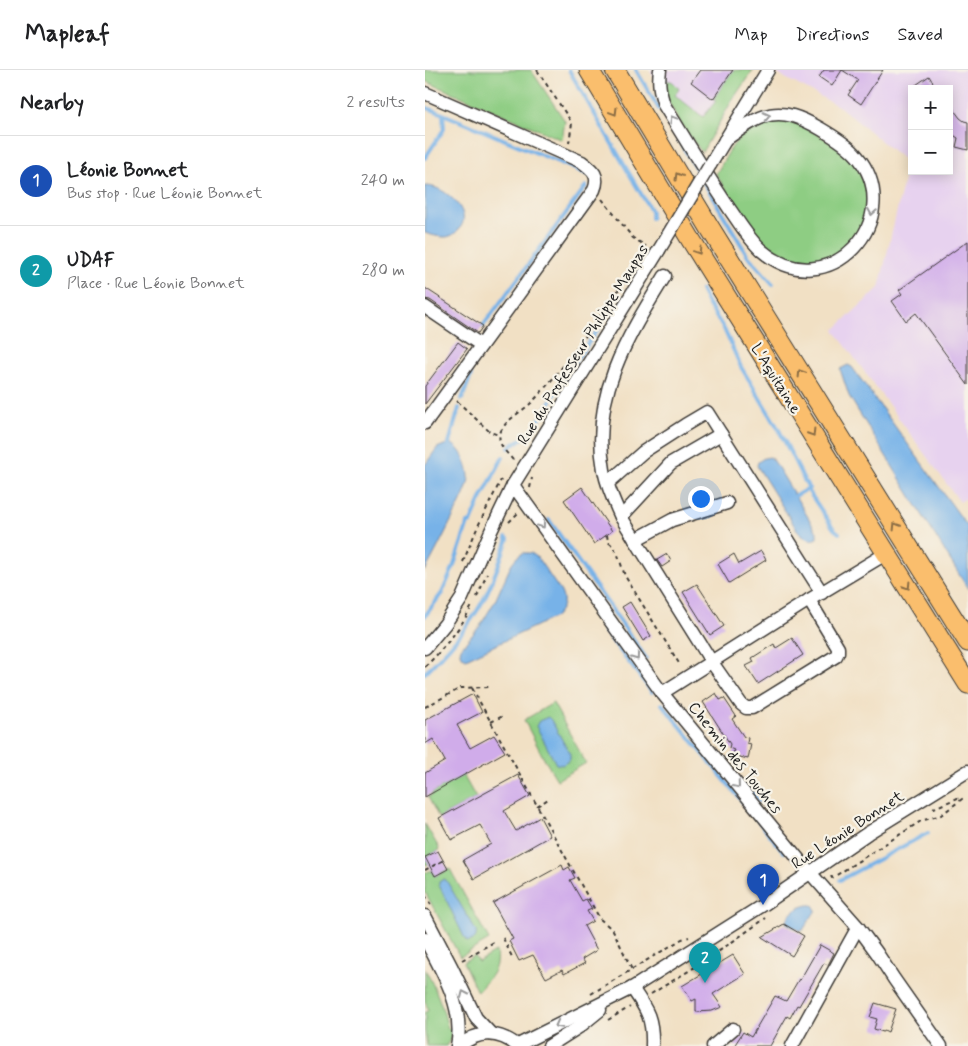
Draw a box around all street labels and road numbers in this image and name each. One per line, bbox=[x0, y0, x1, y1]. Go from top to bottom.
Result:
street label: Rue du Professeur Philippe Maupas bbox=[513, 241, 654, 449]
street label: L'Aquitaine bbox=[746, 340, 806, 418]
street label: Chemin des Touches bbox=[683, 698, 787, 818]
street label: Rue Léonie Bonnet bbox=[787, 786, 909, 875]

